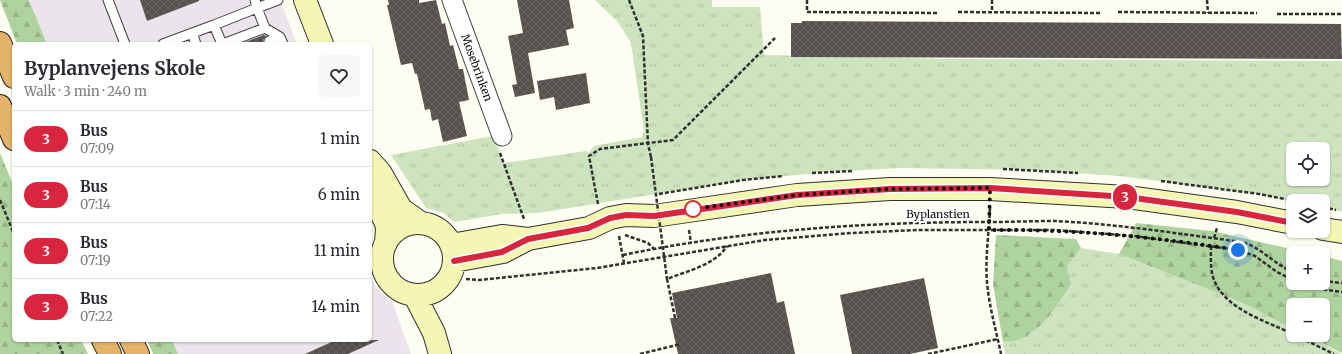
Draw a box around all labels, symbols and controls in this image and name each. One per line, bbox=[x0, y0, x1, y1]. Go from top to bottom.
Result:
street label: Mosebrinken bbox=[458, 32, 496, 104]
button: heart bbox=[318, 55, 360, 97]
text: Byplanvejens Skole bbox=[24, 56, 205, 80]
text: Walk · 3 min · 240 m bbox=[24, 83, 147, 100]
text: Bus bbox=[80, 121, 108, 140]
text: 1 min bbox=[320, 129, 360, 148]
text: 3 bbox=[42, 130, 50, 148]
text: 07:09 bbox=[80, 140, 114, 157]
map controls bbox=[1286, 142, 1330, 342]
button: locate bbox=[1286, 142, 1330, 186]
text: Bus bbox=[80, 177, 108, 196]
line badge: 3 bbox=[1112, 184, 1138, 210]
text: 6 min bbox=[318, 185, 360, 204]
text: 3 bbox=[42, 186, 50, 204]
text: 3 bbox=[1121, 188, 1129, 206]
button: layers bbox=[1286, 194, 1330, 238]
text: 07:14 bbox=[80, 196, 111, 213]
unlabelled marker bbox=[684, 200, 702, 218]
street label: Byplanstien bbox=[906, 207, 970, 221]
text: Bus bbox=[80, 233, 108, 252]
your location bbox=[1228, 240, 1248, 260]
text: 11 min bbox=[314, 241, 360, 260]
text: 3 bbox=[42, 242, 50, 260]
button: + bbox=[1286, 246, 1330, 290]
text: 07:19 bbox=[80, 252, 111, 269]
text: Bus bbox=[80, 289, 108, 308]
text: 14 min bbox=[312, 297, 360, 316]
text: 3 bbox=[42, 298, 50, 316]
button: − bbox=[1286, 298, 1330, 342]
text: 07:22 bbox=[80, 308, 113, 325]

